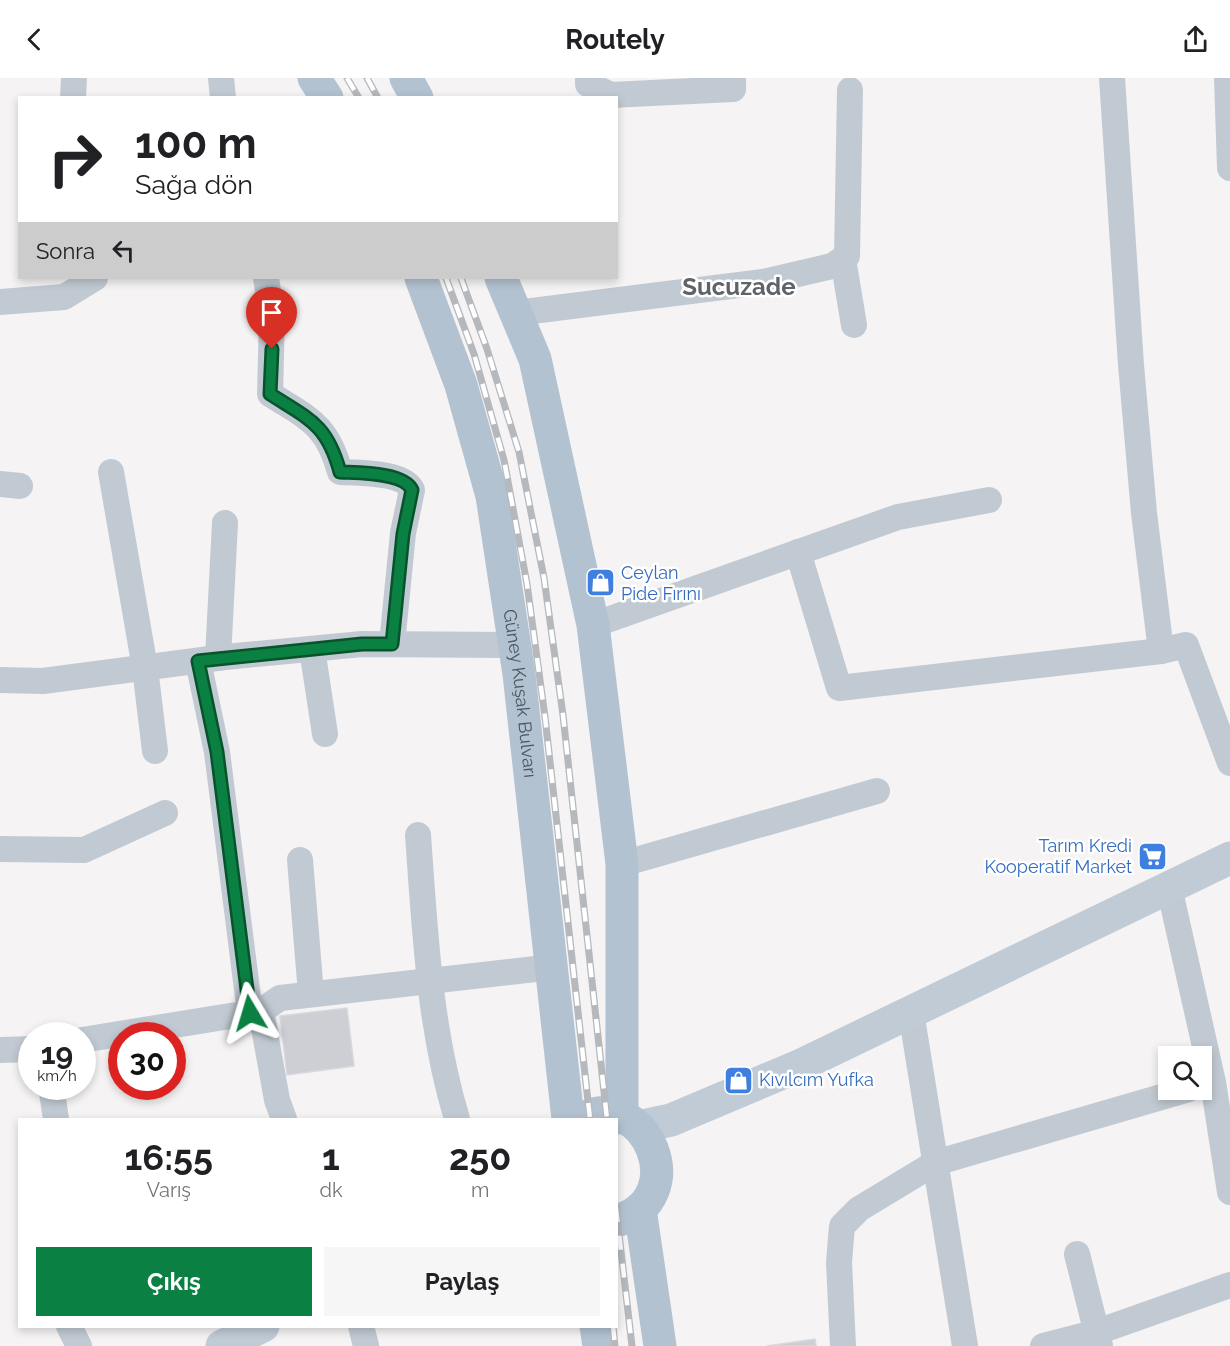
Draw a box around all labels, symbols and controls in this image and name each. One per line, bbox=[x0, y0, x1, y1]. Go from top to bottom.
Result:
icon: back bbox=[18, 23, 51, 56]
icon: share bbox=[1179, 23, 1212, 56]
text: Routely bbox=[565, 24, 665, 55]
text: 100 m bbox=[135, 119, 257, 168]
icon: right bbox=[36, 120, 114, 198]
text: Sağa dön bbox=[135, 169, 253, 200]
icon: left bbox=[107, 234, 140, 267]
text: Sonra bbox=[36, 238, 95, 264]
district label: Sucuzade bbox=[682, 272, 796, 301]
pin bbox=[246, 287, 297, 349]
icon: arrive bbox=[255, 296, 288, 329]
place label: Ceylan Pide Fırını bbox=[621, 562, 701, 604]
shop icon: Ceylan Pide Fırını bbox=[584, 567, 616, 599]
street label: Güney Kuşak Bulvarı bbox=[499, 608, 541, 779]
place label: Tarım Kredi Kooperatif Market bbox=[984, 835, 1132, 877]
supermarket icon: Tarım Kredi Kooperatif Market bbox=[1137, 840, 1169, 872]
position arrow bbox=[218, 981, 282, 1045]
speed limit sign: 30 bbox=[108, 1022, 186, 1100]
text: 19 bbox=[41, 1036, 73, 1071]
map controls bbox=[1158, 1046, 1212, 1100]
button: search bbox=[1158, 1046, 1212, 1100]
shop icon: Kıvılcım Yufka bbox=[722, 1064, 754, 1096]
text: km/h bbox=[37, 1067, 77, 1085]
place label: Kıvılcım Yufka bbox=[759, 1069, 874, 1090]
text: 16:55 bbox=[125, 1136, 213, 1178]
text: 1 bbox=[322, 1136, 340, 1178]
text: 250 bbox=[449, 1136, 511, 1178]
text: Varış bbox=[147, 1178, 191, 1202]
text: dk bbox=[319, 1178, 343, 1202]
text: m bbox=[471, 1178, 489, 1202]
button: Çıkış bbox=[36, 1247, 312, 1316]
button: Paylaş bbox=[324, 1247, 600, 1316]

